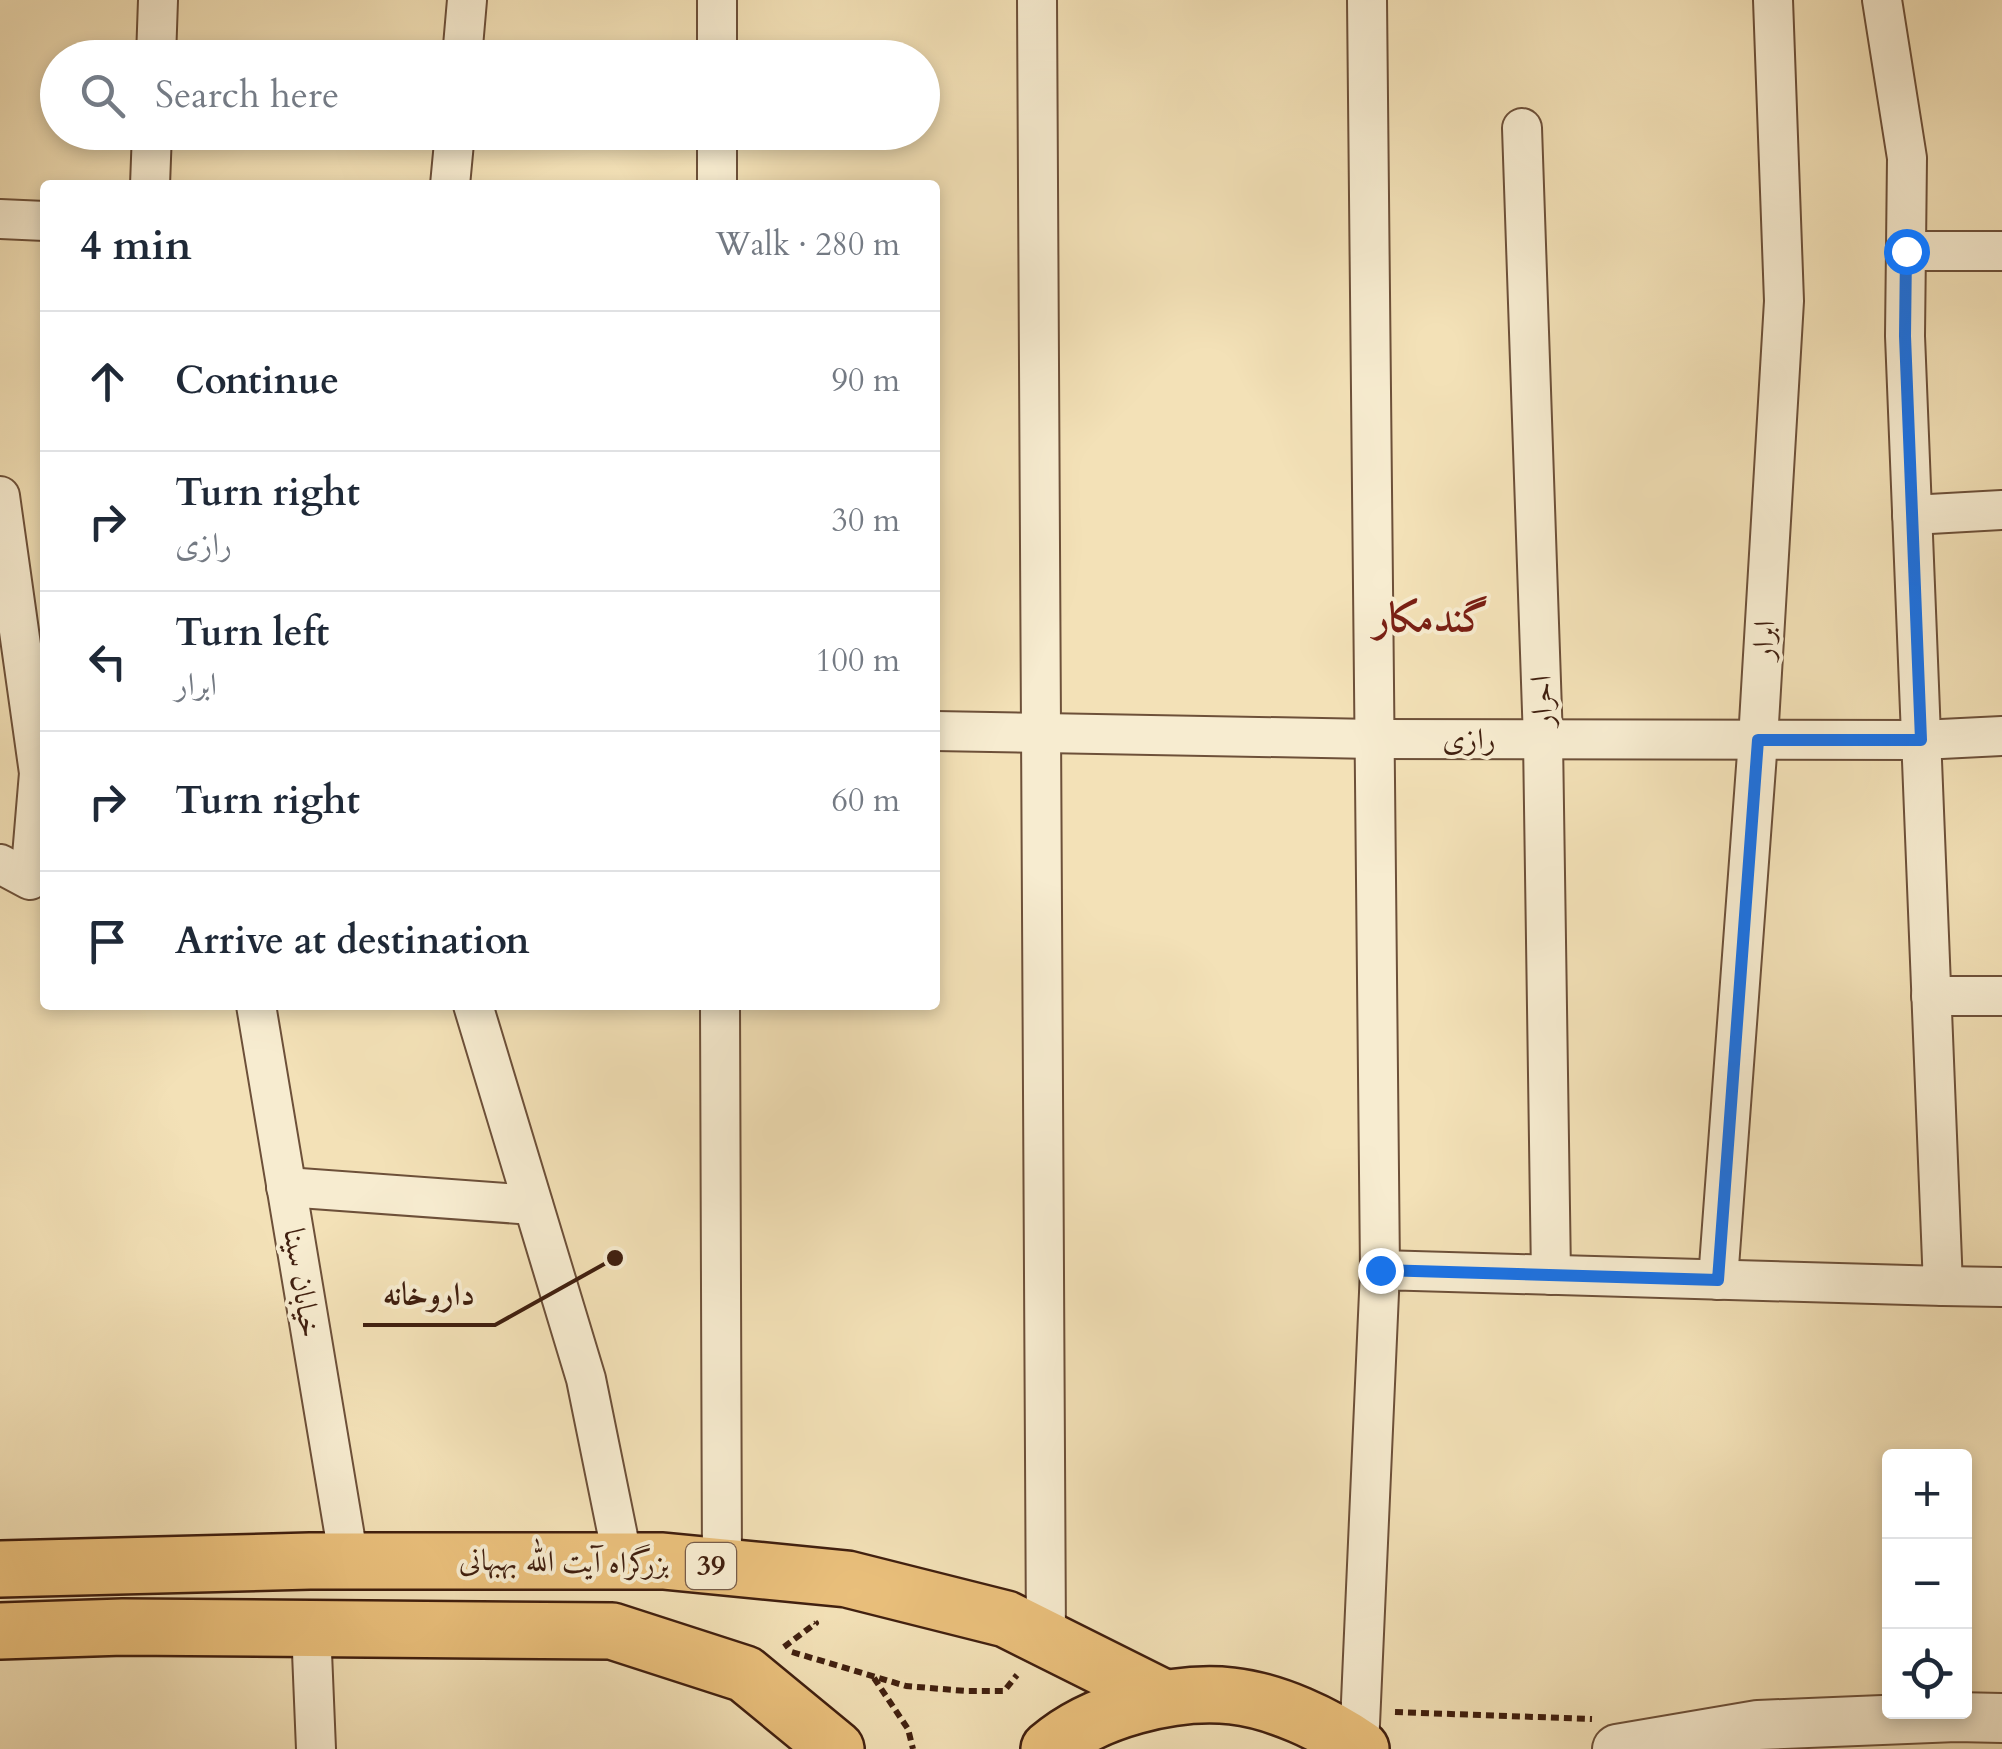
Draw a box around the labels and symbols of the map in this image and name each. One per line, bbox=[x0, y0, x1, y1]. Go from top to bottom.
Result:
route start bbox=[1884, 229, 1930, 275]
district label: گندمکار bbox=[1369, 591, 1489, 646]
street label: ابرار bbox=[1742, 619, 1785, 664]
street label: احرار bbox=[1521, 675, 1563, 730]
street label: رازی bbox=[1442, 719, 1496, 760]
street label: خیابان سینا bbox=[273, 1225, 331, 1341]
route end bbox=[1358, 1248, 1404, 1294]
callout: داروخانه bbox=[363, 1263, 495, 1325]
text: داروخانه bbox=[383, 1273, 475, 1317]
street label: بزرگراه آیت الله بهبهانی bbox=[459, 1537, 669, 1584]
road number: 39 bbox=[686, 1543, 736, 1589]

